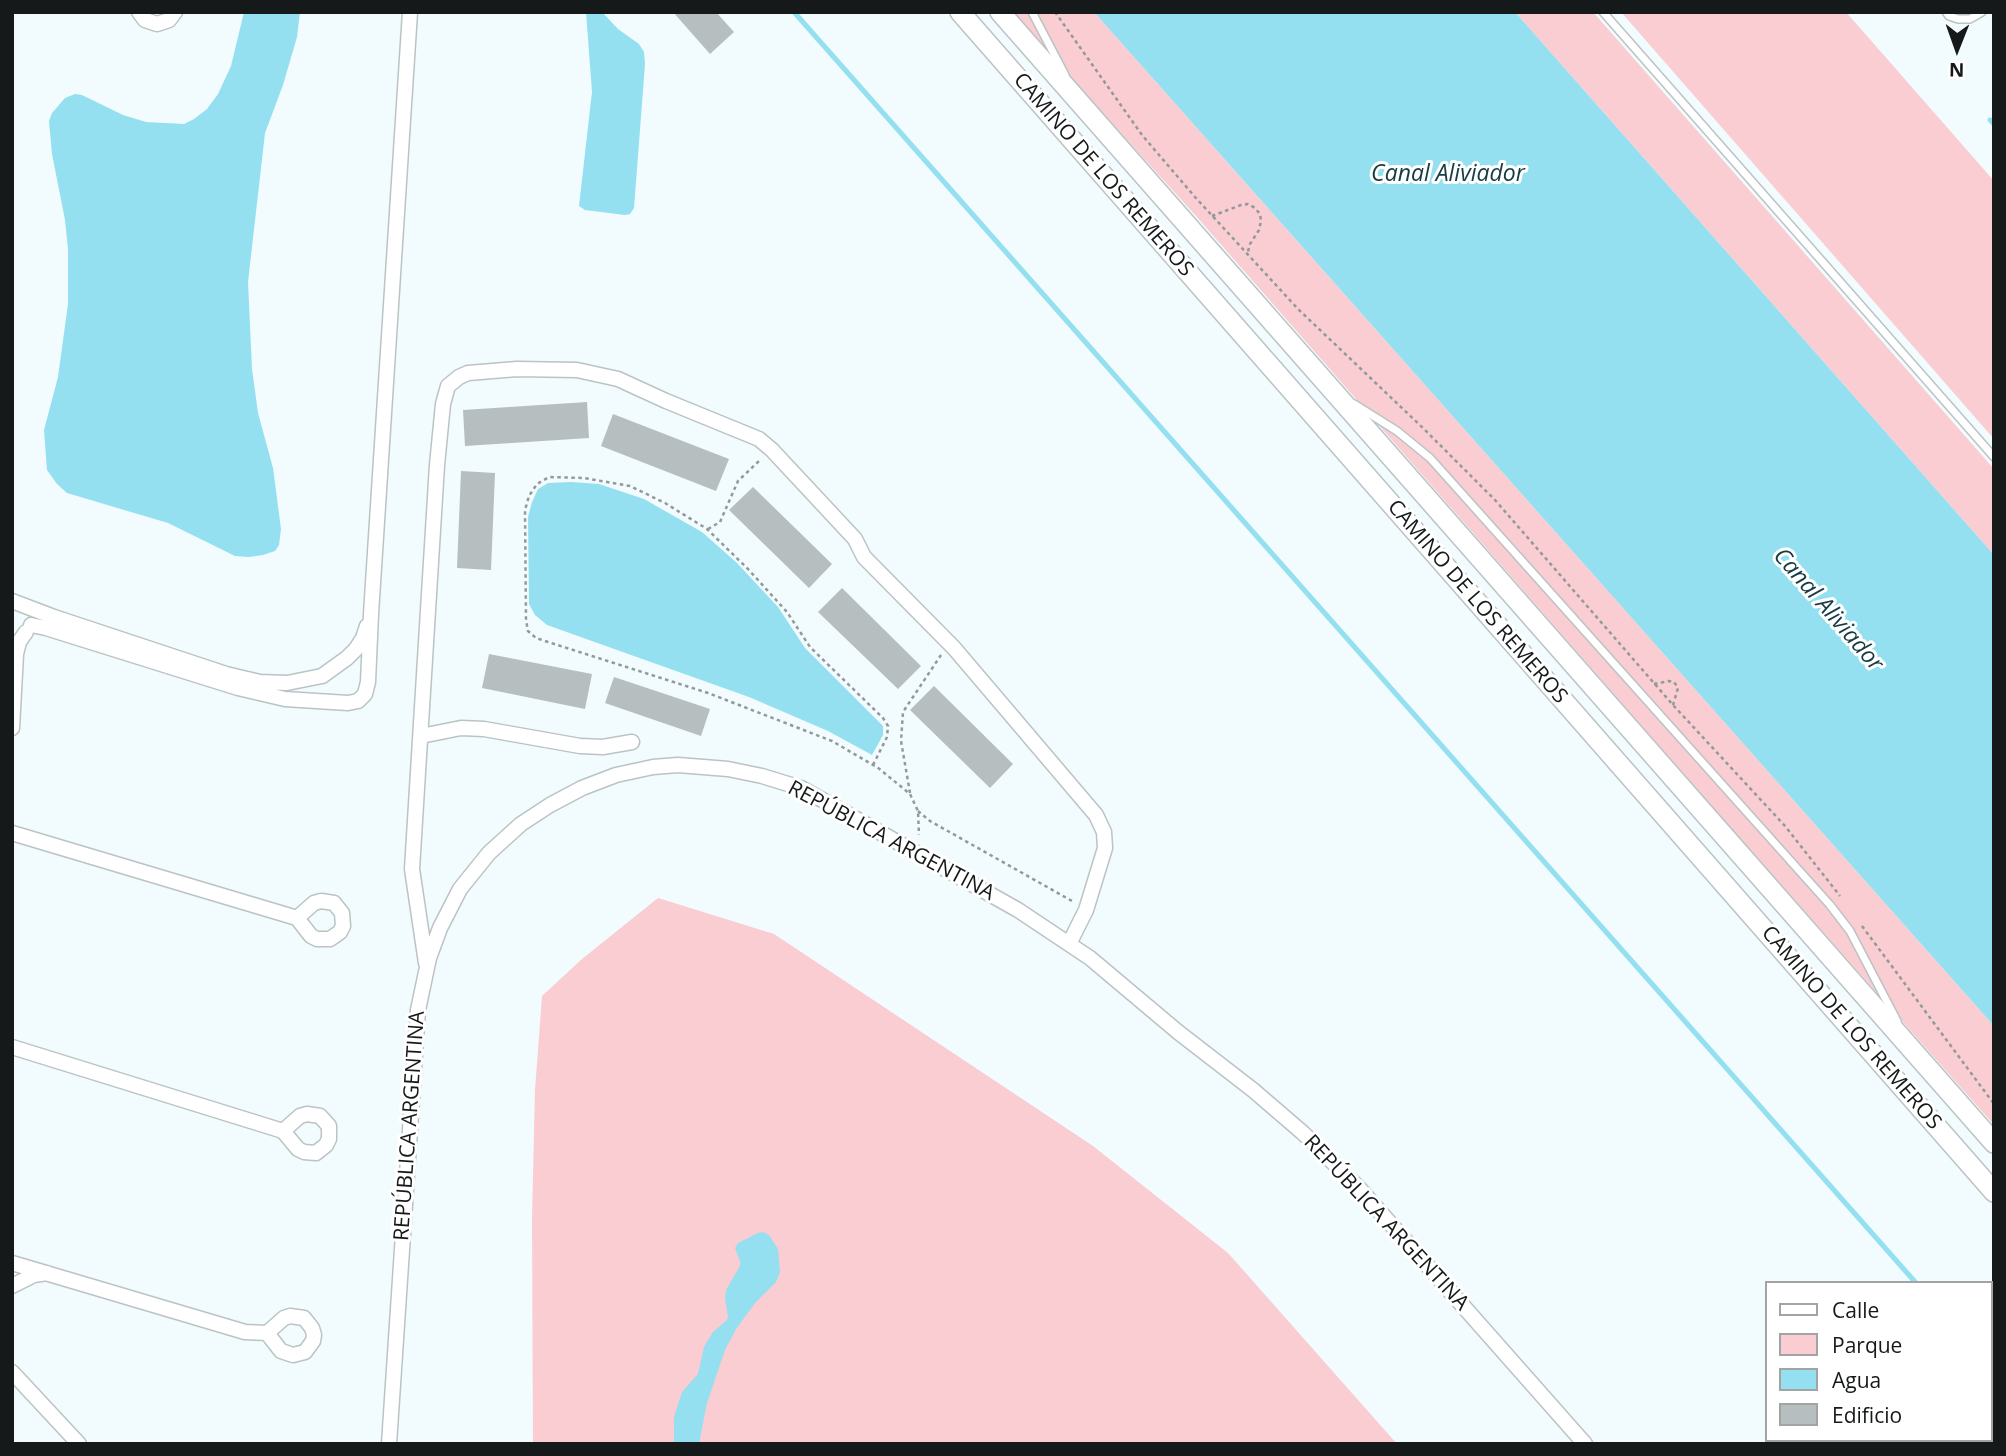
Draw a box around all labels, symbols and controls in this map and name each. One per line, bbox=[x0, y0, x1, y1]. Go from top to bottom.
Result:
north arrow bbox=[1922, 14, 1992, 84]
text: N bbox=[1949, 57, 1965, 83]
street label: CAMINO DE LOS REMEROS bbox=[1008, 68, 1198, 282]
water label: Canal Aliviador bbox=[1371, 160, 1525, 188]
street label: CAMINO DE LOS REMEROS bbox=[1382, 495, 1572, 709]
water label: Canal Aliviador bbox=[1767, 543, 1889, 677]
street label: REPÚBLICA ARGENTINA bbox=[783, 776, 999, 906]
street label: CAMINO DE LOS REMEROS bbox=[1756, 921, 1946, 1135]
street label: REPÚBLICA ARGENTINA bbox=[389, 1010, 431, 1242]
street label: REPÚBLICA ARGENTINA bbox=[1298, 1130, 1474, 1316]
legend bbox=[1764, 1281, 1992, 1442]
text: Calle bbox=[1832, 1296, 1879, 1324]
text: Parque bbox=[1832, 1331, 1902, 1359]
text: Agua bbox=[1832, 1366, 1881, 1394]
text: Edificio bbox=[1832, 1401, 1902, 1429]

